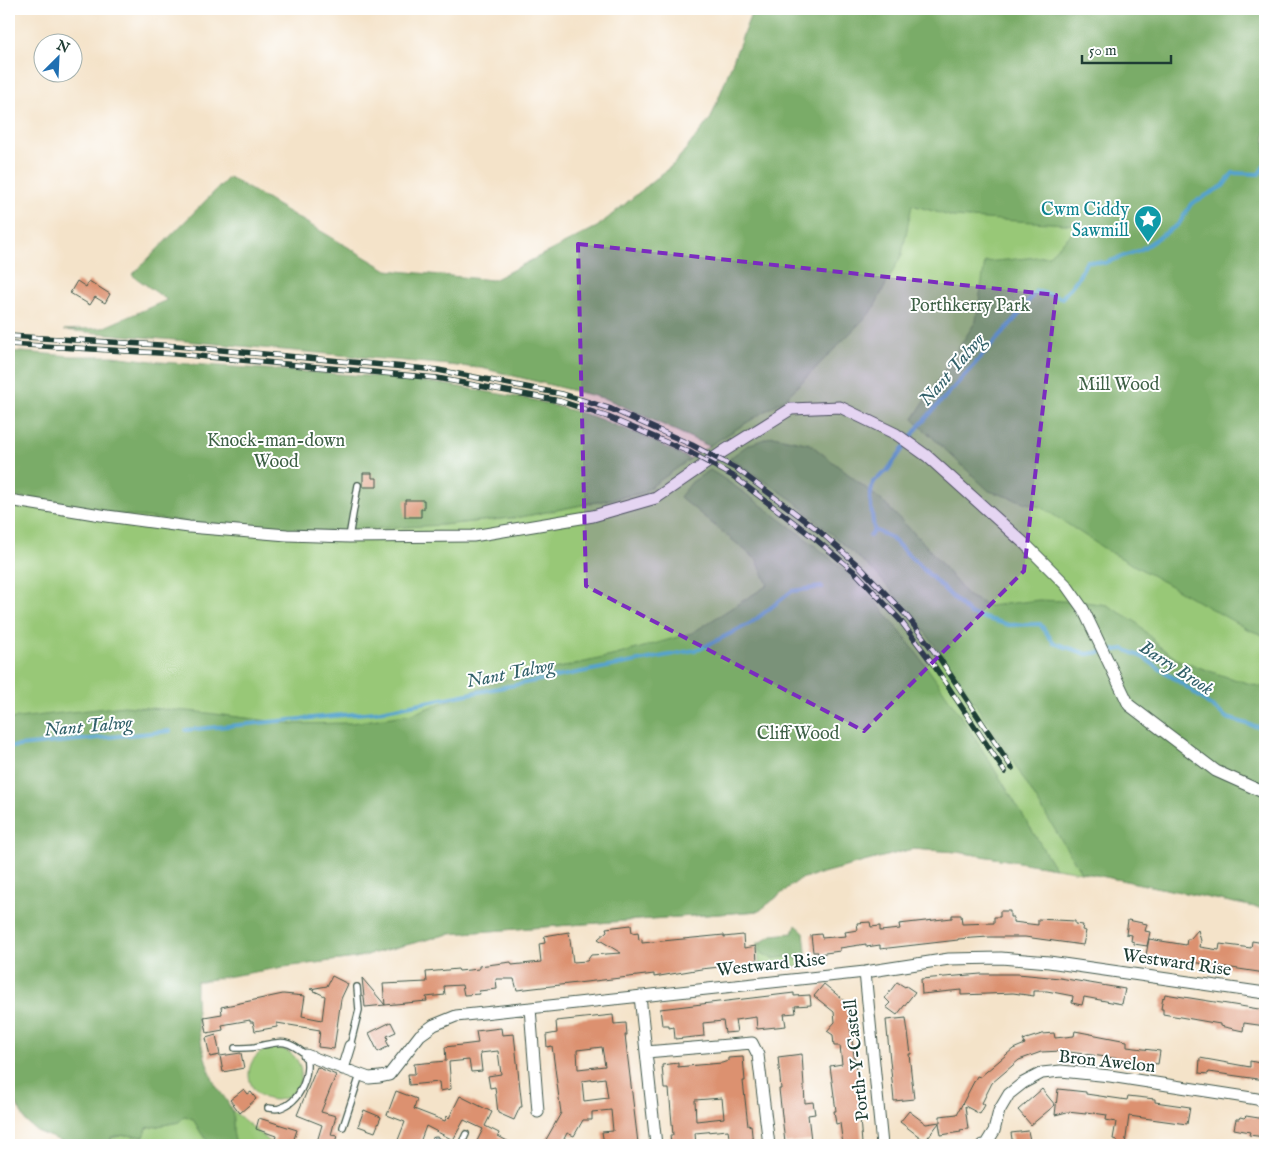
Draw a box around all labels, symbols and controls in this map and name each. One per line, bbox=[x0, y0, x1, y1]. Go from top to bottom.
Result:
north arrow bbox=[32, 32, 82, 82]
scale bar bbox=[1082, 32, 1170, 64]
text: N bbox=[53, 36, 72, 58]
text: 50 m bbox=[1089, 41, 1117, 60]
place label: Cwm Ciddy Sawmill bbox=[1041, 199, 1129, 243]
place icon: Cwm Ciddy Sawmill bbox=[1133, 204, 1163, 243]
park label: Porthkerry Park bbox=[910, 295, 1030, 318]
water label: Nant Talwg bbox=[914, 328, 991, 412]
park label: Mill Wood bbox=[1079, 374, 1160, 397]
park label: Knock-man-down Wood bbox=[207, 430, 345, 474]
water label: Barry Brook bbox=[1134, 636, 1218, 702]
water label: Nant Talwg bbox=[465, 654, 557, 694]
water label: Nant Talwg bbox=[43, 711, 134, 743]
park label: Cliff Wood bbox=[757, 723, 840, 746]
street label: Westward Rise bbox=[1121, 944, 1233, 983]
street label: Westward Rise bbox=[715, 948, 827, 983]
street label: Porth-Y-Castell bbox=[840, 998, 875, 1122]
street label: Bron Awelon bbox=[1057, 1046, 1157, 1079]

